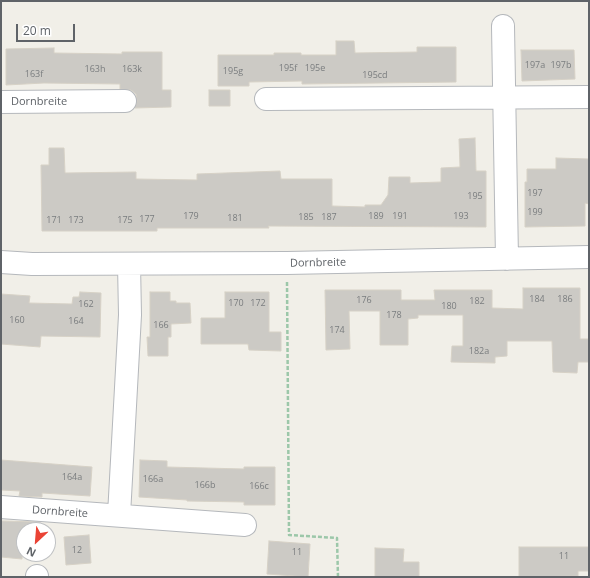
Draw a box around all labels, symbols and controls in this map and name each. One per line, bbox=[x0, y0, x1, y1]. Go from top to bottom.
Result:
scale bar bbox=[18, 16, 77, 42]
text: 20 m bbox=[23, 22, 51, 39]
house number: 197a bbox=[525, 60, 545, 70]
house number: 197b bbox=[551, 60, 571, 70]
house number: 195f bbox=[279, 63, 297, 73]
house number: 195e bbox=[305, 63, 325, 73]
house number: 163h bbox=[85, 64, 105, 74]
house number: 163k bbox=[122, 64, 142, 74]
house number: 195g bbox=[223, 66, 243, 76]
house number: 163f bbox=[25, 69, 43, 79]
house number: 195cd bbox=[362, 70, 388, 80]
street label: Dornbreite bbox=[11, 95, 67, 109]
house number: 197 bbox=[527, 188, 543, 198]
house number: 195 bbox=[467, 191, 483, 201]
house number: 199 bbox=[527, 207, 543, 217]
house number: 179 bbox=[183, 211, 199, 221]
house number: 189 bbox=[368, 211, 384, 221]
house number: 191 bbox=[392, 211, 408, 221]
house number: 193 bbox=[453, 211, 469, 221]
house number: 185 bbox=[298, 212, 314, 222]
house number: 187 bbox=[321, 212, 337, 222]
house number: 181 bbox=[227, 213, 243, 223]
house number: 177 bbox=[139, 214, 155, 224]
house number: 171 bbox=[46, 215, 62, 225]
house number: 173 bbox=[68, 215, 84, 225]
house number: 175 bbox=[117, 215, 133, 225]
street label: Dornbreite bbox=[290, 256, 346, 270]
house number: 184 bbox=[529, 294, 545, 304]
house number: 186 bbox=[557, 294, 573, 304]
house number: 176 bbox=[356, 295, 372, 305]
house number: 182 bbox=[469, 296, 485, 306]
house number: 170 bbox=[228, 298, 244, 308]
house number: 172 bbox=[250, 298, 266, 308]
house number: 162 bbox=[78, 299, 94, 309]
house number: 180 bbox=[441, 301, 457, 311]
house number: 178 bbox=[386, 310, 402, 320]
house number: 160 bbox=[9, 315, 25, 325]
house number: 164 bbox=[68, 316, 84, 326]
house number: 166 bbox=[153, 320, 169, 330]
house number: 174 bbox=[329, 325, 345, 335]
house number: 182a bbox=[469, 346, 489, 356]
house number: 164a bbox=[62, 472, 82, 482]
house number: 166a bbox=[143, 474, 163, 484]
house number: 166b bbox=[195, 480, 215, 490]
house number: 166c bbox=[249, 481, 269, 491]
street label: Dornbreite bbox=[32, 503, 88, 521]
north arrow bbox=[16, 522, 56, 562]
text: N bbox=[24, 544, 38, 561]
house number: 12 bbox=[72, 545, 82, 555]
house number: 11 bbox=[292, 547, 302, 557]
house number: 11 bbox=[559, 551, 569, 561]

